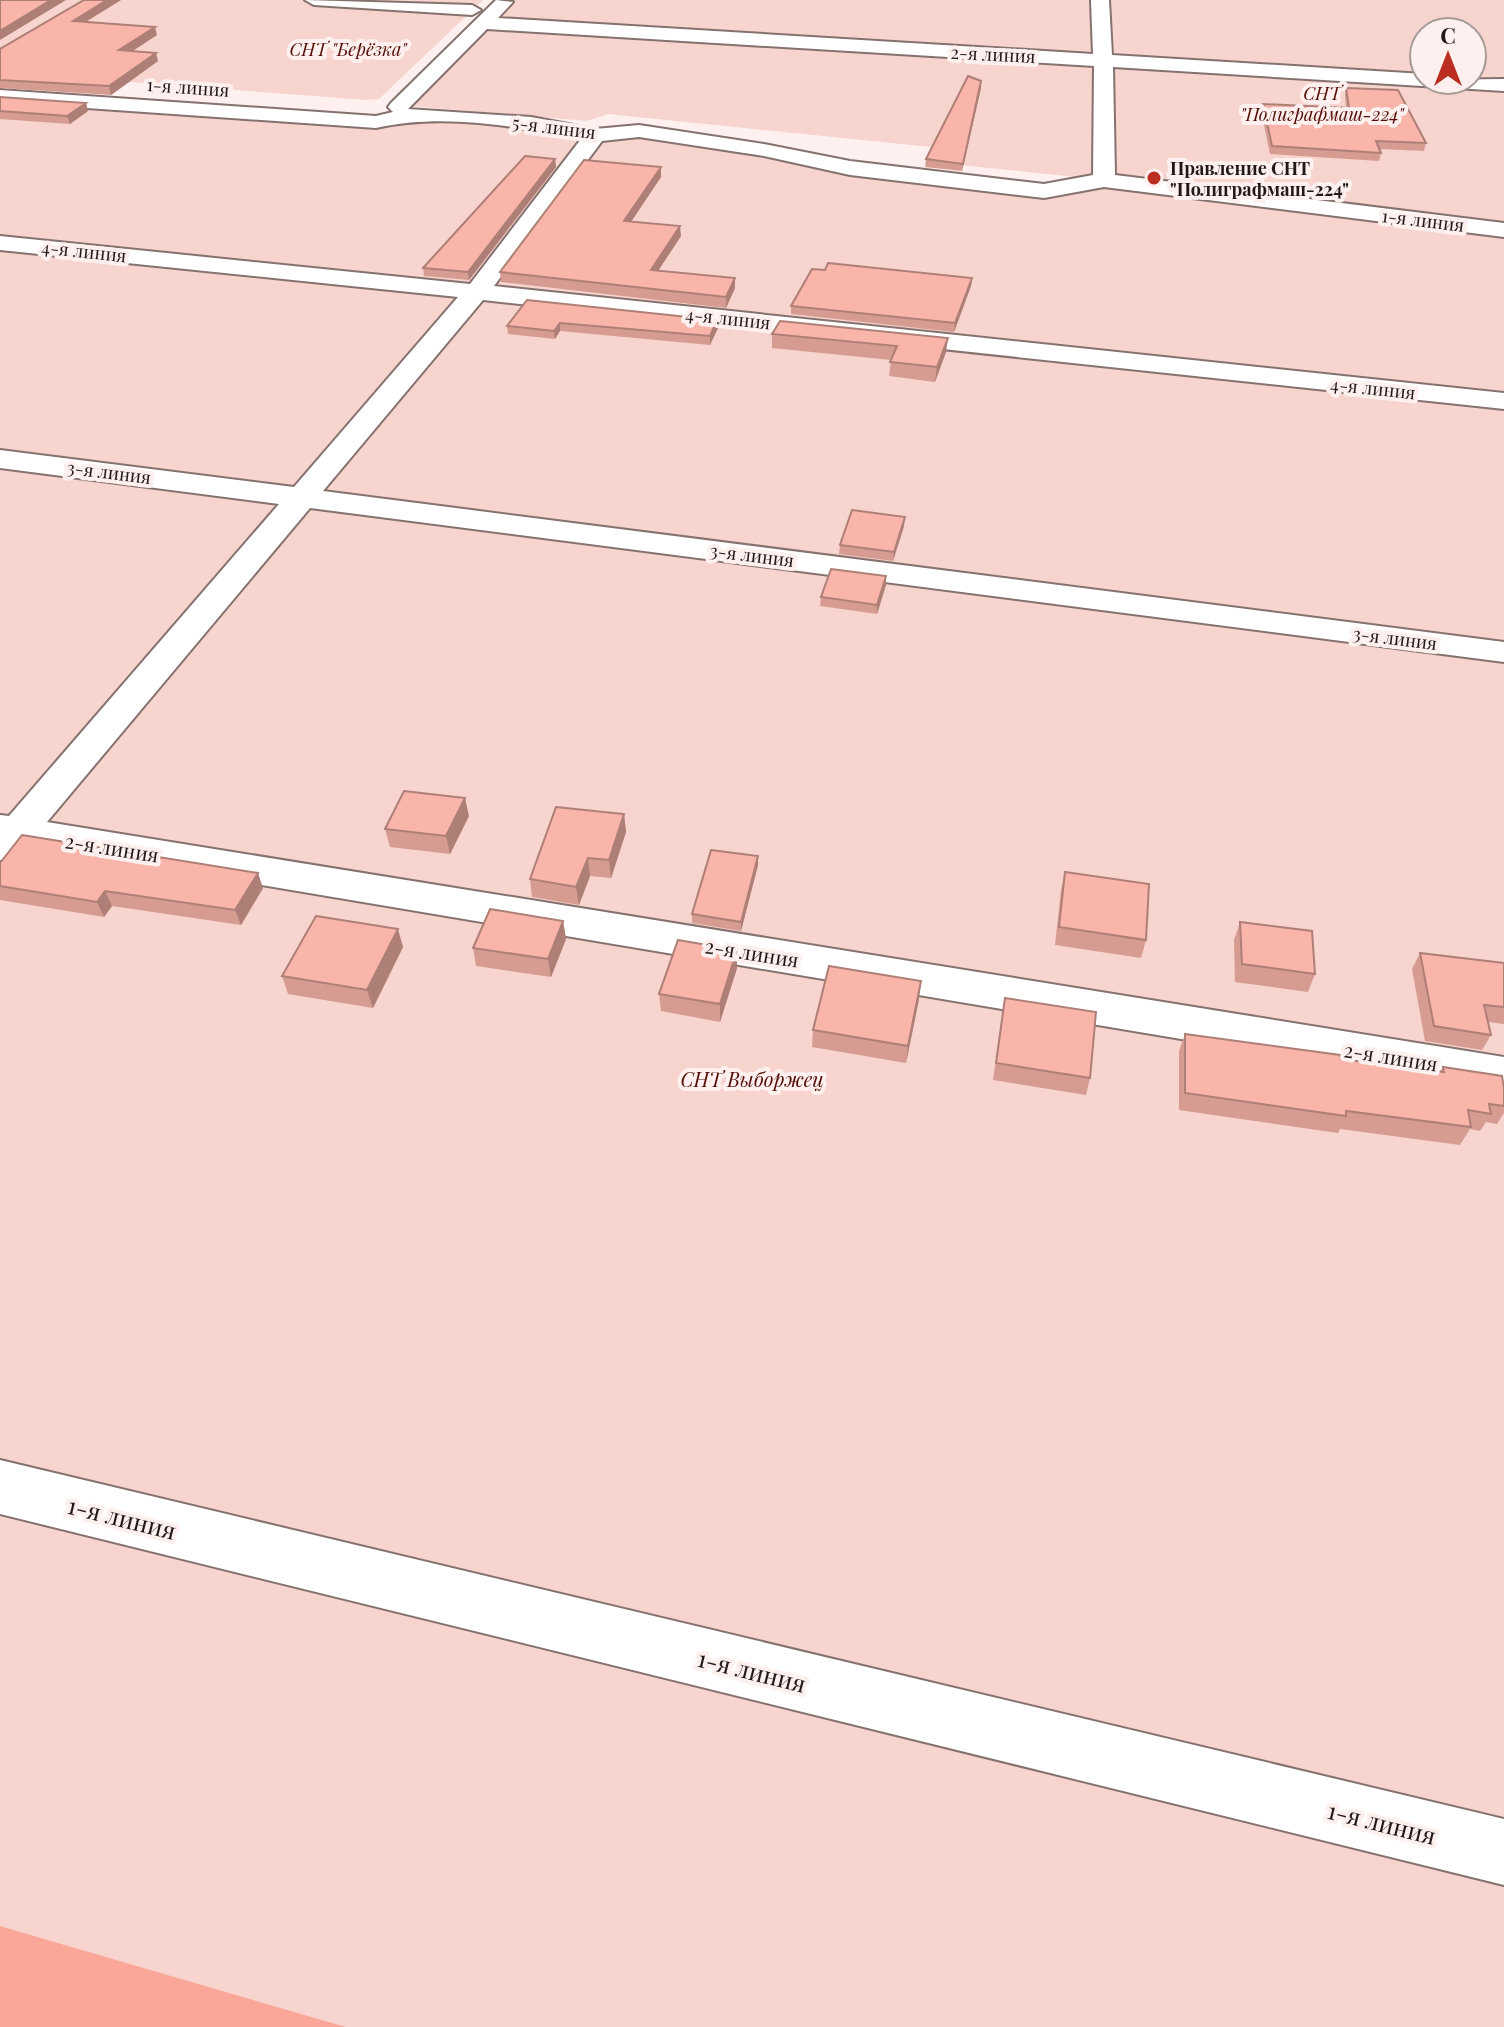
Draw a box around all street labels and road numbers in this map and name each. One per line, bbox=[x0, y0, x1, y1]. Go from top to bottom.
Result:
street label: 2-я линия bbox=[950, 40, 1036, 68]
street label: 1-я линия bbox=[146, 72, 231, 102]
street label: 5-я линия bbox=[511, 110, 597, 144]
street label: 1-я линия bbox=[1380, 203, 1466, 237]
street label: 4-я линия bbox=[40, 235, 128, 267]
street label: 4-я линия bbox=[684, 302, 772, 334]
street label: 4-я линия bbox=[1329, 372, 1417, 404]
street label: 3-я линия bbox=[66, 455, 153, 489]
street label: 3-я линия bbox=[709, 538, 796, 572]
street label: 3-я линия bbox=[1352, 621, 1439, 655]
street label: 2-я линия bbox=[63, 826, 161, 868]
street label: 2-я линия bbox=[703, 931, 801, 973]
street label: 2-я линия bbox=[1342, 1035, 1440, 1077]
street label: 1-я линия bbox=[65, 1488, 180, 1546]
street label: 1-я линия bbox=[695, 1641, 810, 1699]
street label: 1-я линия bbox=[1325, 1793, 1440, 1851]

